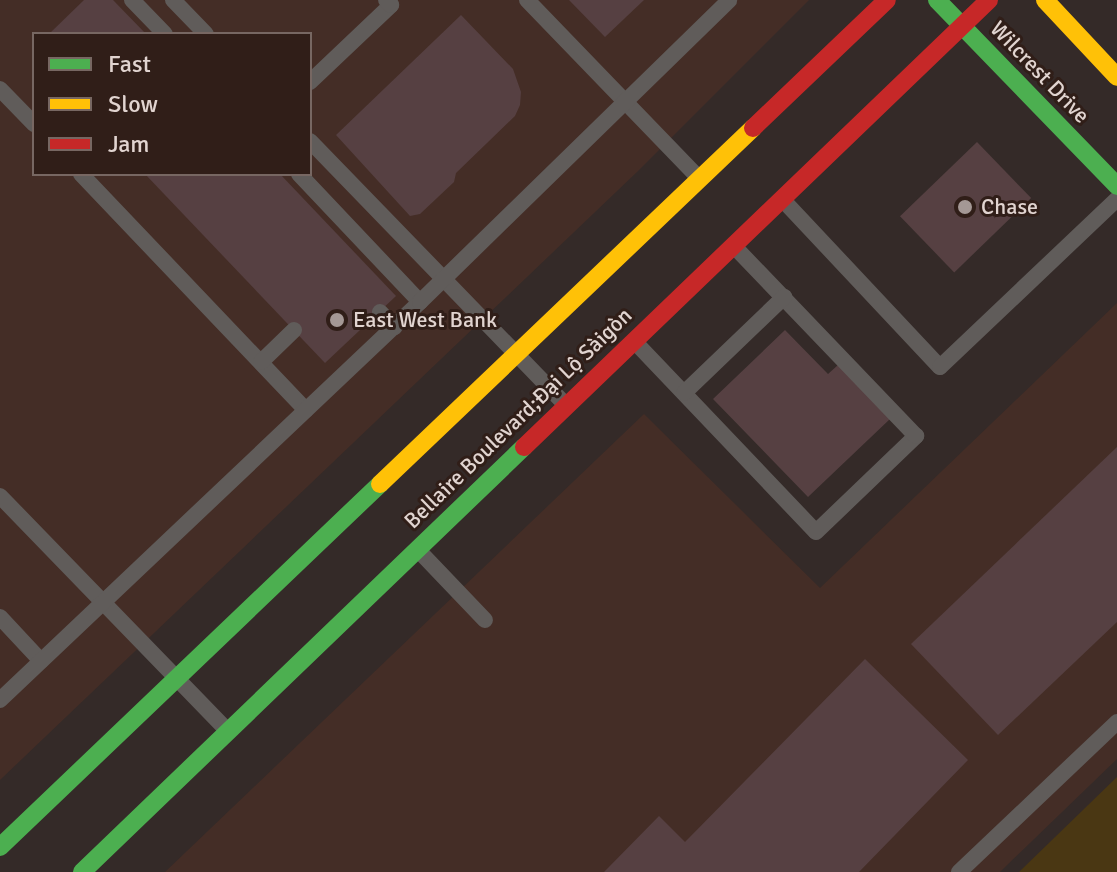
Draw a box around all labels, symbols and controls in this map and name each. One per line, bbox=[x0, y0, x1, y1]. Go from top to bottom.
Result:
street label: Wilcrest Drive bbox=[985, 16, 1095, 128]
legend bbox=[32, 32, 312, 176]
text: Fast bbox=[108, 49, 151, 79]
text: Slow bbox=[108, 89, 158, 119]
text: Jam bbox=[108, 129, 149, 159]
place label: Chase bbox=[981, 194, 1038, 220]
marker: Chase bbox=[956, 198, 974, 216]
street label: Bellaire Boulevard;Đại Lộ Sàigòn bbox=[399, 302, 637, 534]
place label: East West Bank bbox=[353, 307, 497, 333]
marker: East West Bank bbox=[328, 311, 346, 329]

